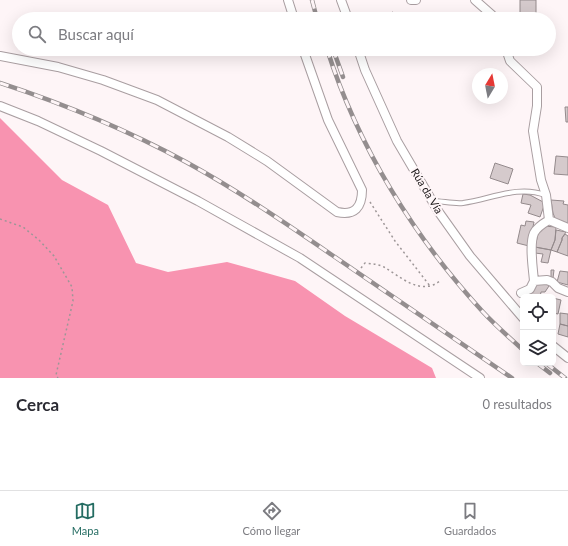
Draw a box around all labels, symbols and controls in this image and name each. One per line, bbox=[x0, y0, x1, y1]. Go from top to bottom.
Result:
search box bbox=[12, 12, 556, 56]
icon: search bbox=[26, 23, 48, 45]
text: Buscar aquí bbox=[58, 25, 134, 43]
north arrow bbox=[472, 68, 508, 104]
street label: Rúa da Vía bbox=[409, 166, 446, 216]
map controls bbox=[520, 294, 556, 366]
button: locate bbox=[520, 294, 556, 330]
button: layers bbox=[520, 330, 556, 366]
text: Cerca bbox=[16, 394, 59, 415]
text: 0 resultados bbox=[482, 396, 552, 412]
tab: Mapa bbox=[72, 500, 99, 537]
tab: Cómo llegar bbox=[243, 500, 300, 537]
tab: Guardados bbox=[444, 500, 496, 537]

